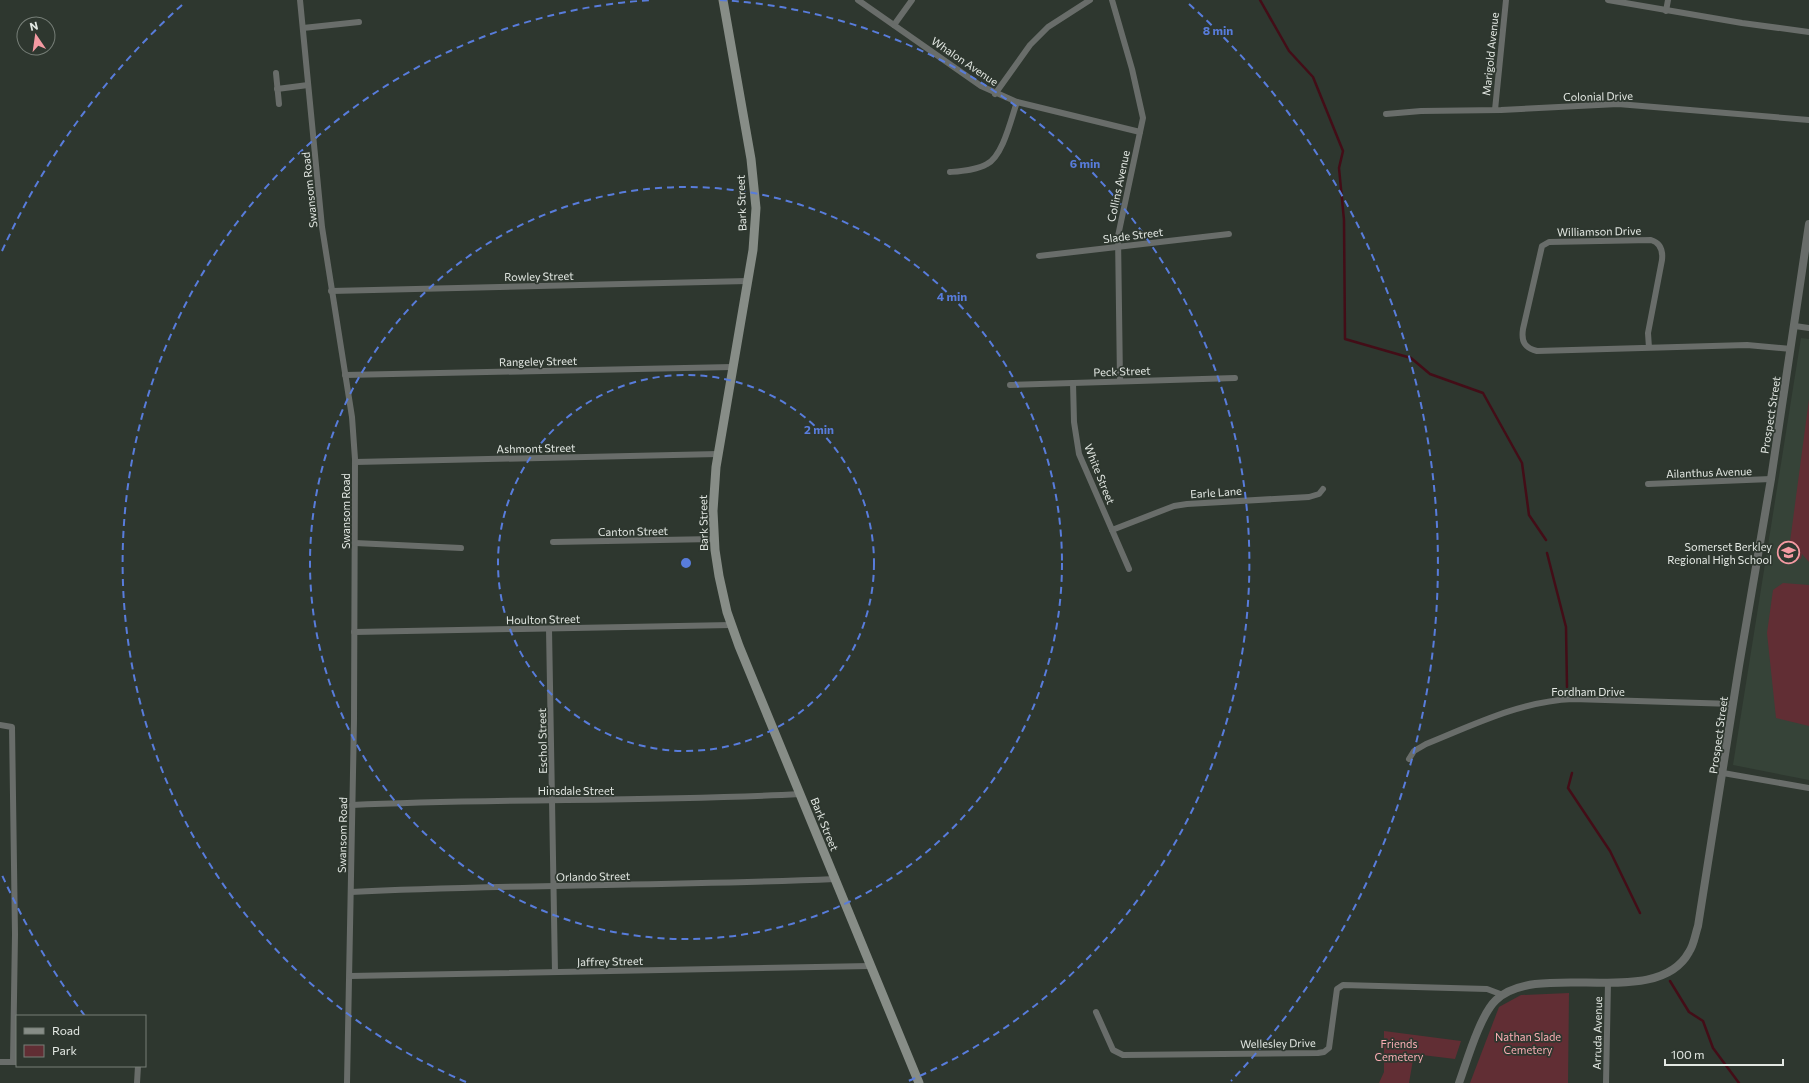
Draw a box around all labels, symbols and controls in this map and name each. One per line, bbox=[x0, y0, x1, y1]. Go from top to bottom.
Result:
street label: Marigold Avenue bbox=[1479, 11, 1501, 96]
north arrow bbox=[16, 16, 56, 56]
text: N bbox=[28, 19, 39, 33]
text: 8 min bbox=[1203, 23, 1233, 37]
street label: Whalon Avenue bbox=[929, 34, 1001, 88]
street label: Colonial Drive bbox=[1563, 89, 1633, 103]
street label: Collins Avenue bbox=[1104, 149, 1132, 223]
street label: Swansom Road bbox=[299, 152, 319, 228]
text: 6 min bbox=[1070, 156, 1100, 170]
street label: Bark Street bbox=[734, 174, 748, 231]
street label: Williamson Drive bbox=[1557, 224, 1641, 238]
street label: Slade Street bbox=[1102, 225, 1164, 245]
street label: Rowley Street bbox=[504, 269, 574, 283]
text: 4 min bbox=[937, 289, 967, 303]
street label: Rangeley Street bbox=[499, 354, 578, 368]
street label: Peck Street bbox=[1093, 363, 1151, 378]
street label: Prospect Street bbox=[1757, 375, 1783, 455]
text: 2 min bbox=[804, 422, 834, 436]
street label: Ashmont Street bbox=[496, 441, 576, 455]
street label: White Street bbox=[1082, 442, 1118, 506]
street label: Ailanthus Avenue bbox=[1666, 464, 1752, 480]
street label: Swansom Road bbox=[339, 473, 352, 549]
street label: Earle Lane bbox=[1190, 484, 1242, 500]
street label: Bark Street bbox=[696, 494, 710, 551]
street label: Canton Street bbox=[598, 524, 669, 538]
school or university icon: Somerset Berkley Regional High School bbox=[1775, 539, 1801, 565]
place label: Somerset Berkley Regional High School bbox=[1667, 540, 1772, 566]
centre of rings bbox=[679, 556, 693, 570]
street label: Houlton Street bbox=[506, 612, 581, 626]
street label: Fordham Drive bbox=[1551, 685, 1625, 698]
street label: Prospect Street bbox=[1706, 695, 1730, 775]
street label: Eschol Street bbox=[535, 707, 549, 774]
street label: Hinsdale Street bbox=[538, 784, 615, 797]
street label: Bark Street bbox=[808, 795, 842, 853]
street label: Swansom Road bbox=[335, 797, 349, 873]
street label: Orlando Street bbox=[556, 869, 631, 883]
street label: Jaffrey Street bbox=[577, 954, 644, 969]
street label: Arruda Avenue bbox=[1590, 996, 1604, 1070]
legend bbox=[16, 1015, 146, 1067]
text: Road bbox=[52, 1023, 80, 1037]
park label: Nathan Slade Cemetery bbox=[1495, 1030, 1561, 1056]
street label: Wellesley Drive bbox=[1240, 1036, 1316, 1050]
park label: Friends Cemetery bbox=[1375, 1037, 1424, 1063]
scale bar bbox=[1665, 1041, 1783, 1067]
text: Park bbox=[52, 1043, 78, 1057]
text: 100 m bbox=[1671, 1047, 1705, 1061]

